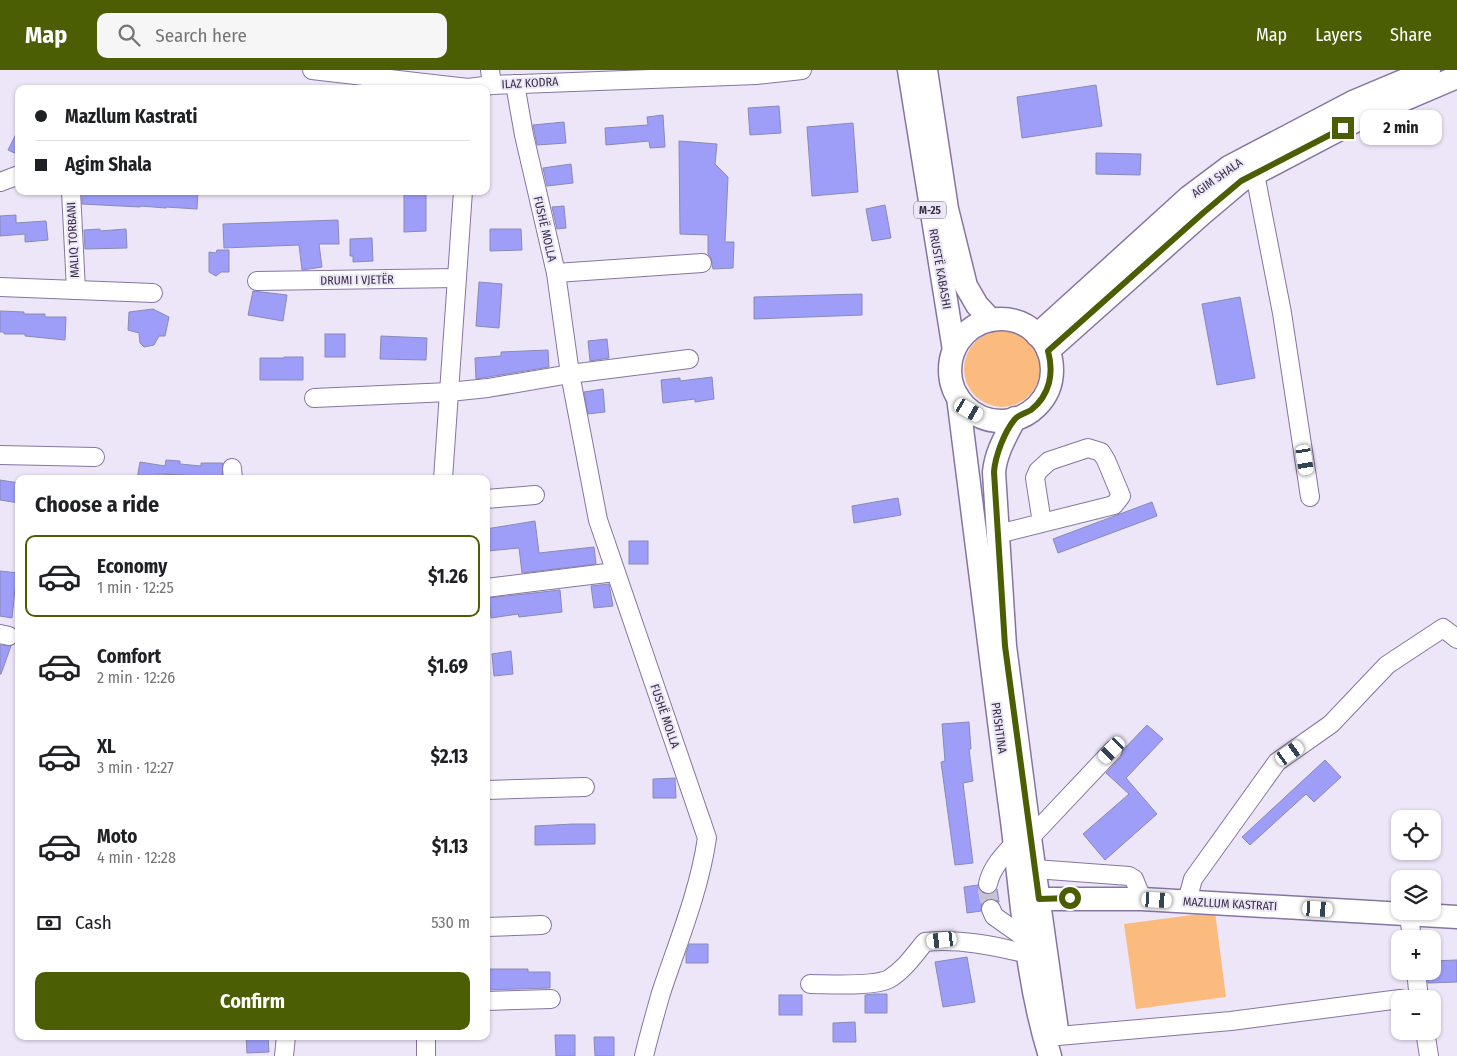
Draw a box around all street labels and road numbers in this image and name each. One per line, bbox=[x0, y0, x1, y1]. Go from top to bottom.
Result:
street label: ILAZ KODRA bbox=[501, 74, 559, 91]
street label: AGIM SHALA bbox=[1189, 155, 1246, 201]
street label: FUSHË MOLLA bbox=[531, 195, 560, 264]
street label: MALIQ TORBANI bbox=[64, 202, 82, 278]
road number: M-25 bbox=[914, 202, 946, 218]
street label: RRUSTË KABASHI bbox=[926, 227, 955, 310]
street label: DRUMI I VJETËR bbox=[320, 271, 394, 288]
street label: FUSHË MOLLA bbox=[648, 682, 684, 751]
street label: PRISHTINA bbox=[988, 702, 1010, 755]
street label: MAZLLUM KASTRATI bbox=[1183, 895, 1277, 913]

